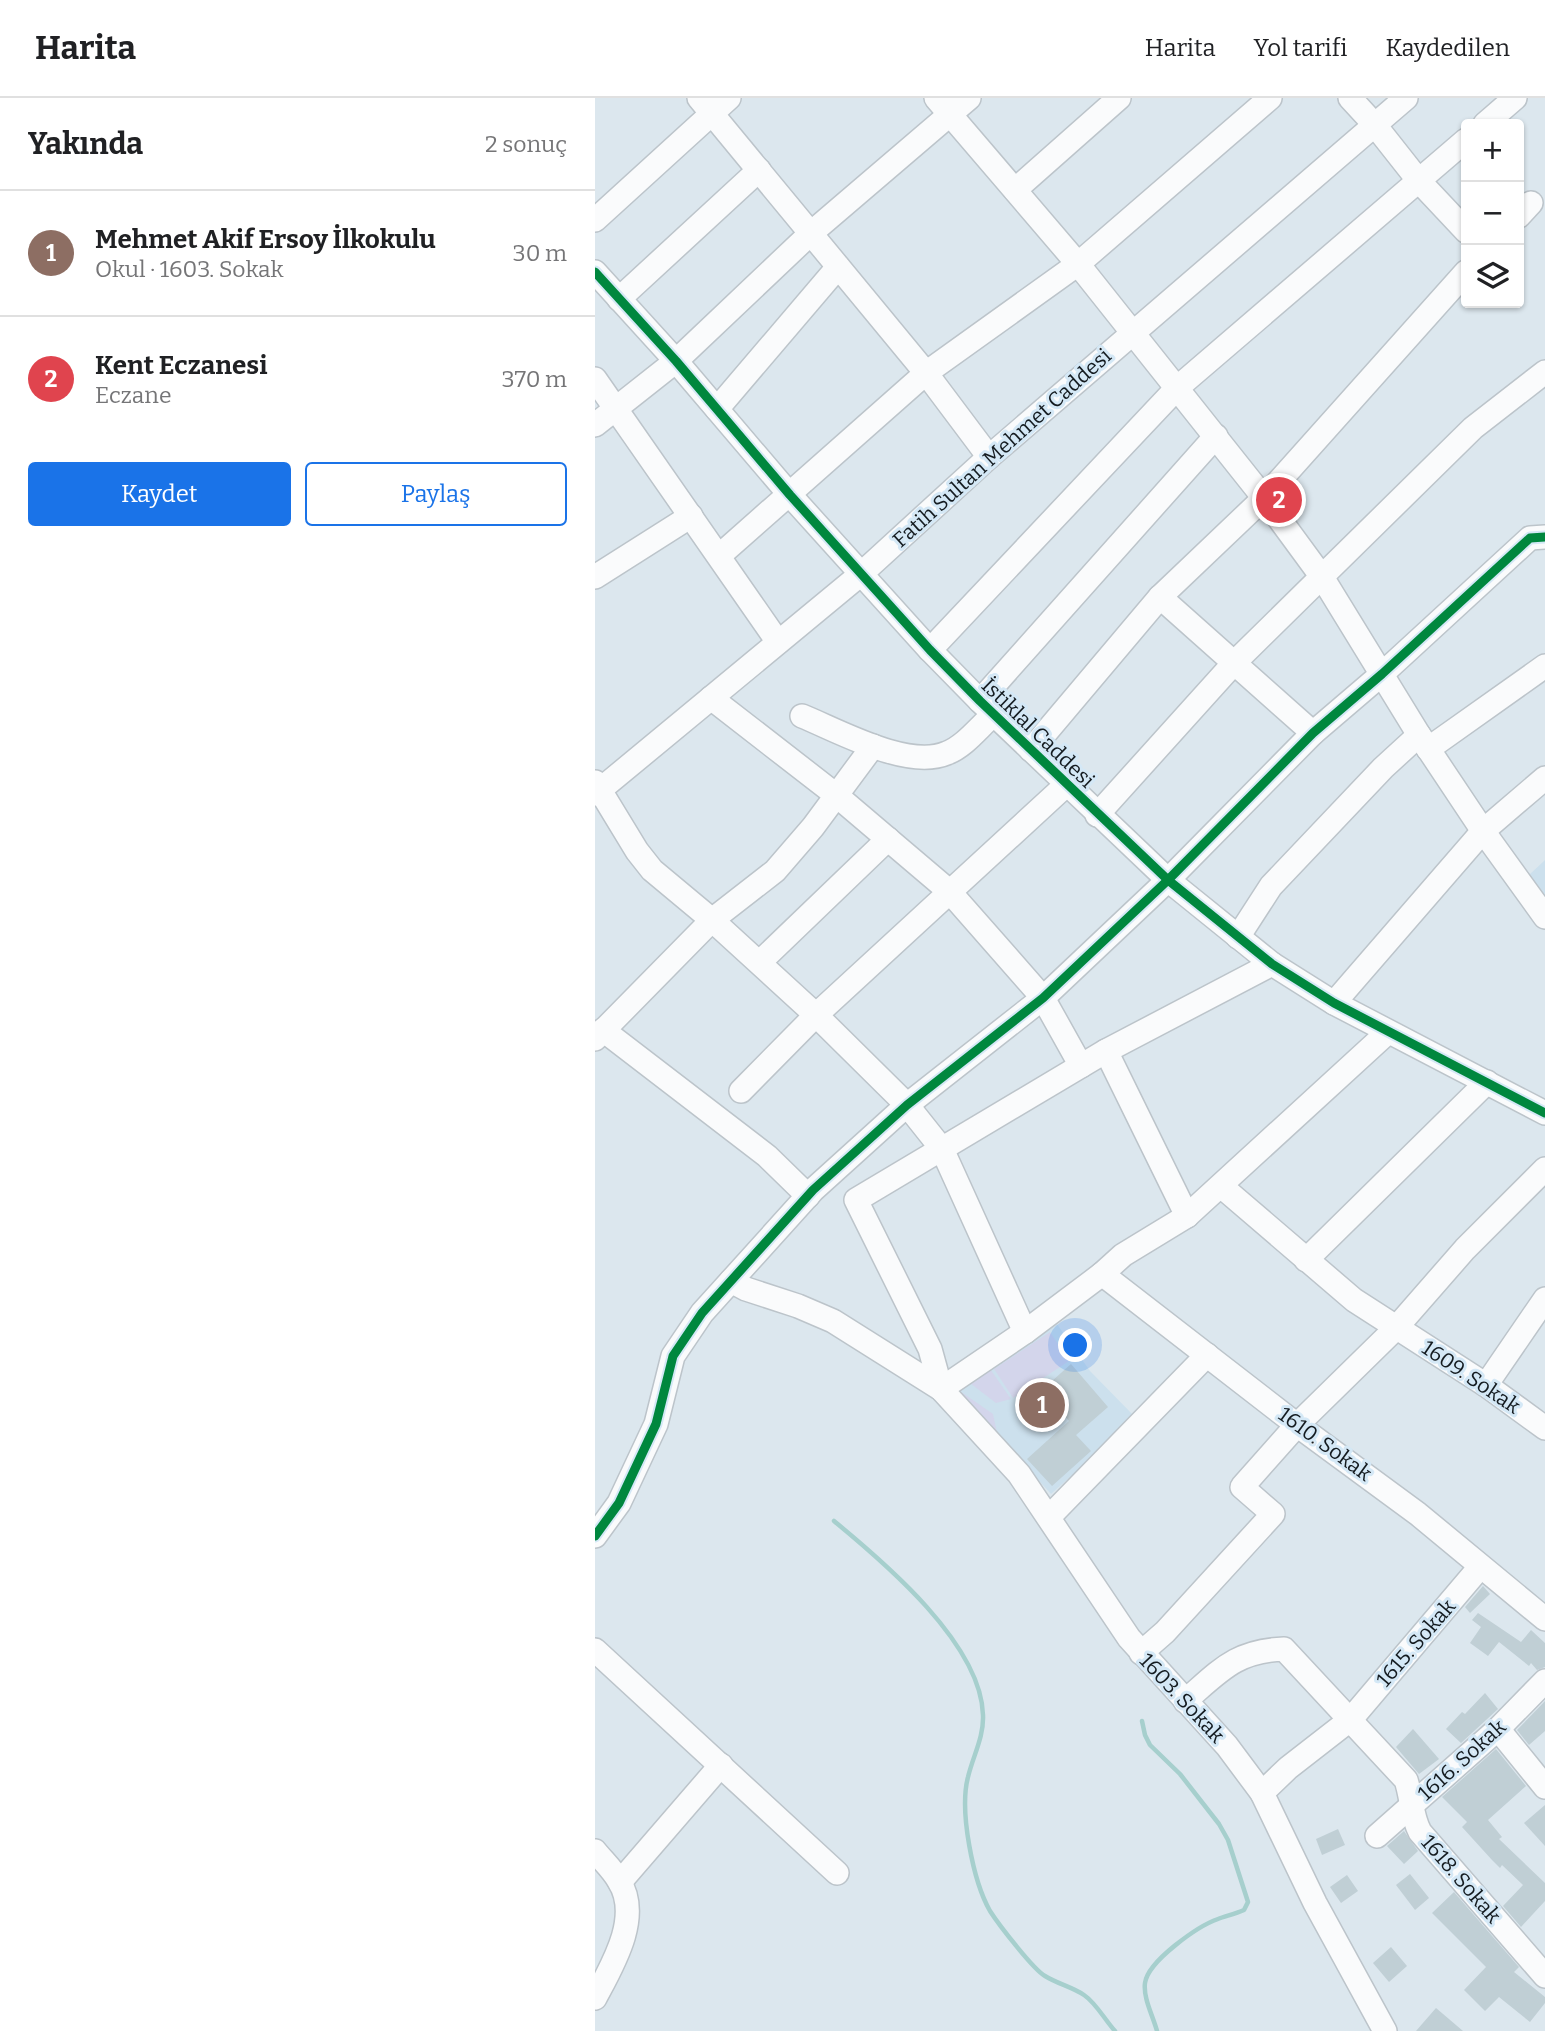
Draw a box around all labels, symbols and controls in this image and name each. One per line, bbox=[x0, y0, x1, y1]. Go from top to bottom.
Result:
text: Harita bbox=[35, 28, 136, 68]
text: Harita bbox=[1145, 34, 1216, 62]
text: Yol tarifi bbox=[1254, 34, 1347, 62]
text: Kaydedilen bbox=[1385, 34, 1510, 62]
map controls bbox=[1461, 119, 1524, 308]
button: + bbox=[1461, 119, 1524, 182]
text: Yakında bbox=[28, 126, 143, 162]
text: 2 sonuç bbox=[485, 130, 567, 158]
button: − bbox=[1461, 182, 1524, 245]
text: Mehmet Akif Ersoy İlkokulu bbox=[95, 224, 436, 255]
text: 1 bbox=[46, 239, 56, 267]
text: 30 m bbox=[513, 239, 567, 267]
button: layers bbox=[1461, 245, 1524, 308]
text: Okul · 1603. Sokak bbox=[95, 255, 284, 283]
street label: Fatih Sultan Mehmet Caddesi bbox=[887, 343, 1117, 553]
text: Kent Eczanesi bbox=[95, 350, 267, 381]
text: 2 bbox=[45, 365, 57, 393]
text: 370 m bbox=[501, 365, 567, 393]
text: Eczane bbox=[95, 381, 172, 409]
button: Kaydet bbox=[28, 462, 291, 526]
button: Paylaş bbox=[305, 462, 567, 526]
pin: 2 bbox=[1256, 474, 1302, 526]
street label: İstiklal Caddesi bbox=[976, 672, 1100, 794]
your location bbox=[1058, 1328, 1092, 1362]
street label: 1609. Sokak bbox=[1417, 1335, 1525, 1419]
pin: 1 bbox=[1019, 1379, 1065, 1431]
street label: 1610. Sokak bbox=[1273, 1401, 1377, 1487]
street label: 1615. Sokak bbox=[1371, 1594, 1461, 1692]
street label: 1603. Sokak bbox=[1134, 1648, 1230, 1748]
street label: 1616. Sokak bbox=[1413, 1714, 1511, 1806]
street label: 1618. Sokak bbox=[1416, 1829, 1506, 1929]

